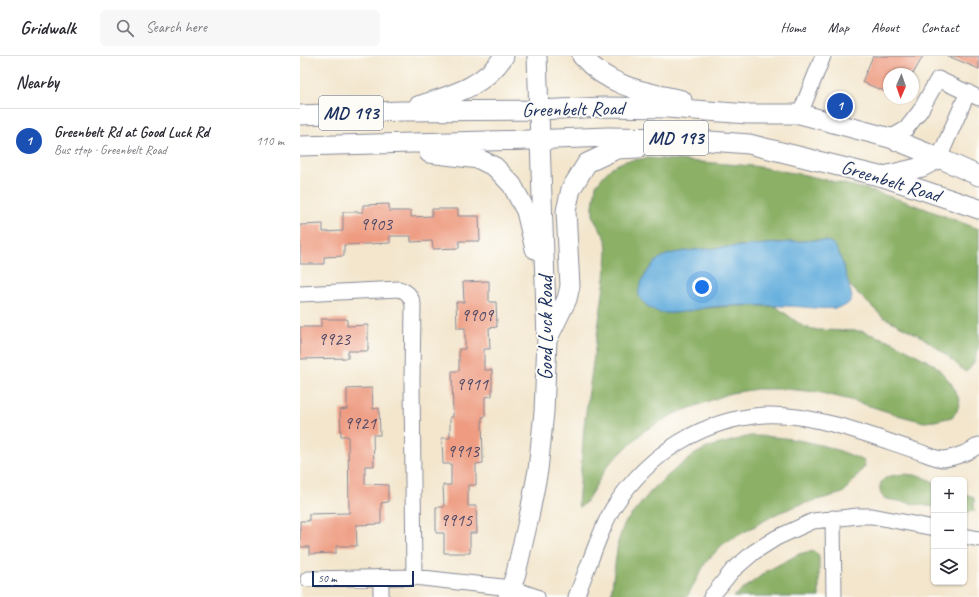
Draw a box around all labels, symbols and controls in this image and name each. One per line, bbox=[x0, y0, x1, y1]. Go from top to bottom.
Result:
search box bbox=[100, 10, 380, 46]
text: Gridwalk bbox=[20, 16, 76, 40]
icon: search bbox=[114, 17, 136, 39]
text: Search here bbox=[146, 18, 207, 37]
text: Home bbox=[780, 19, 806, 36]
text: Map bbox=[828, 19, 849, 36]
text: About bbox=[871, 19, 899, 36]
text: Contact bbox=[921, 19, 959, 36]
north arrow bbox=[883, 68, 919, 104]
text: Nearby bbox=[16, 72, 59, 93]
pin: 1 bbox=[827, 91, 853, 121]
road number: MD 193 bbox=[319, 96, 383, 130]
street label: Greenbelt Road bbox=[522, 96, 628, 122]
road number: MD 193 bbox=[644, 121, 708, 155]
text: Greenbelt Rd at Good Luck Rd bbox=[54, 123, 209, 142]
text: 1 bbox=[26, 133, 32, 149]
text: 110 m bbox=[256, 133, 284, 149]
text: Bus stop · Greenbelt Road bbox=[54, 142, 167, 158]
street label: Greenbelt Road bbox=[838, 154, 947, 209]
house number: 9903 bbox=[360, 213, 394, 235]
street label: Good Luck Road bbox=[533, 273, 558, 380]
your location bbox=[692, 277, 712, 297]
house number: 9909 bbox=[461, 304, 495, 326]
house number: 9923 bbox=[318, 328, 352, 350]
house number: 9911 bbox=[456, 373, 489, 395]
house number: 9921 bbox=[344, 412, 377, 434]
house number: 9913 bbox=[447, 440, 481, 462]
map controls bbox=[931, 477, 967, 585]
button: + bbox=[931, 477, 967, 513]
house number: 9915 bbox=[440, 509, 473, 531]
button: − bbox=[931, 513, 967, 549]
button: layers bbox=[931, 549, 967, 585]
scale bar bbox=[312, 569, 414, 588]
text: 50 m bbox=[318, 571, 337, 585]

